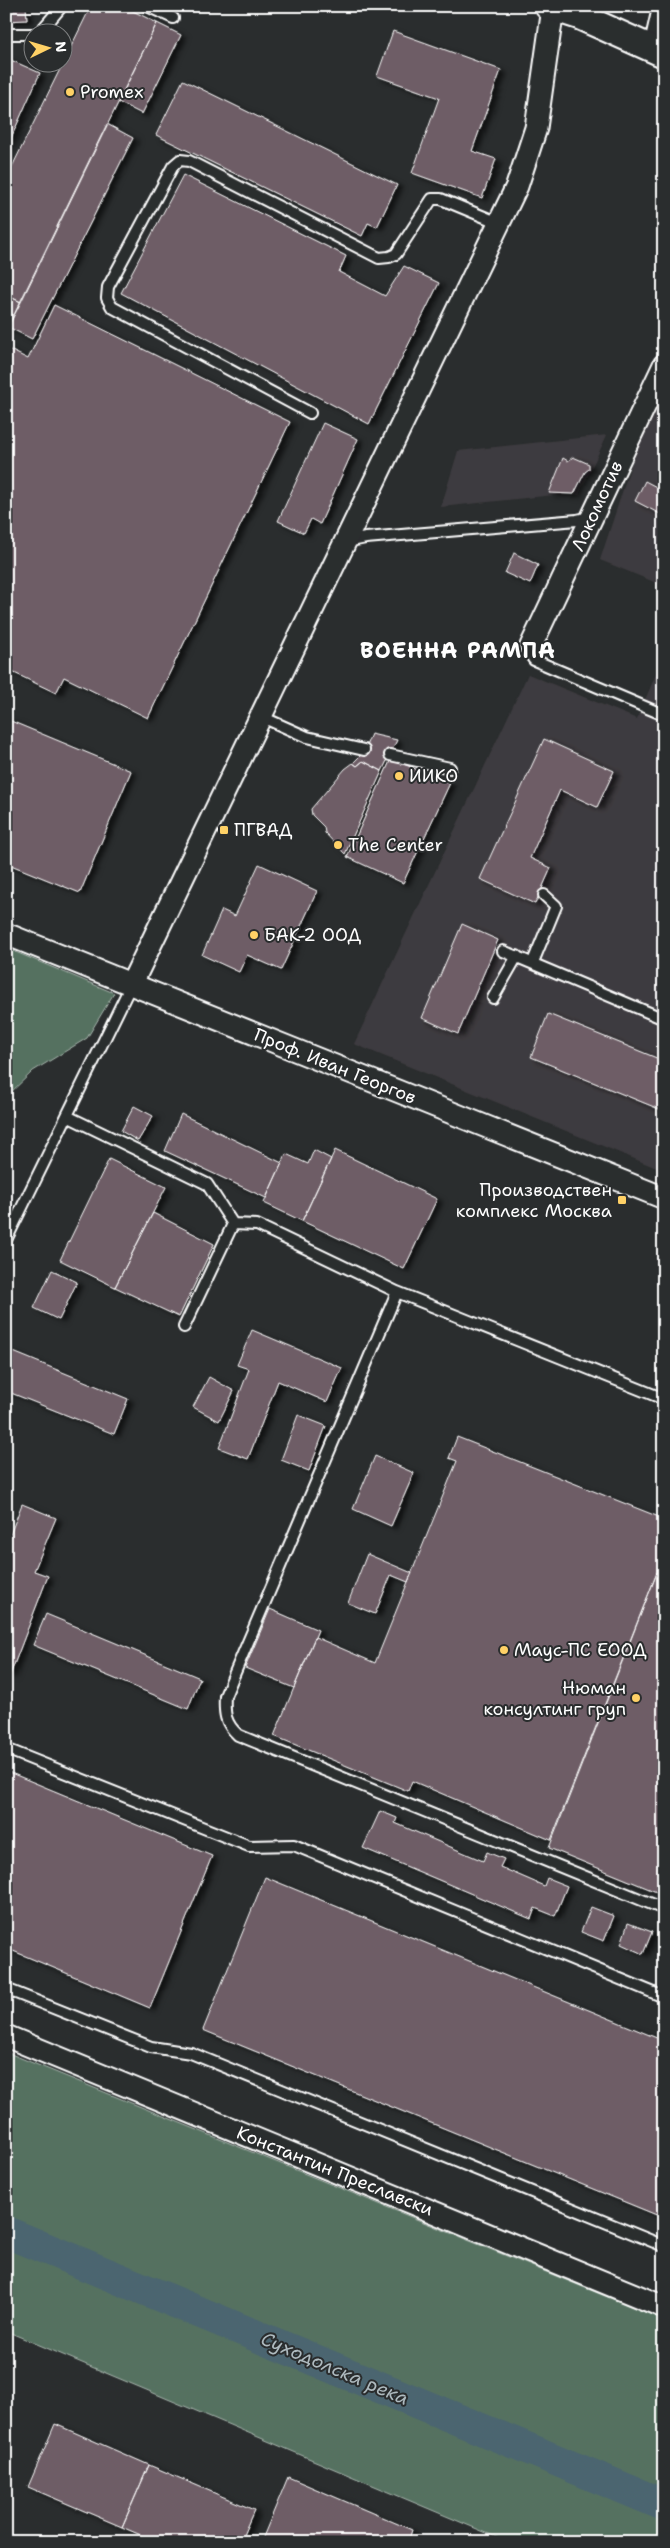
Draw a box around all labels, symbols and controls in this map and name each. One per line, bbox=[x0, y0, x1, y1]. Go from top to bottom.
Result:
north arrow bbox=[22, 22, 72, 72]
text: N bbox=[52, 41, 70, 53]
place label: Promex bbox=[80, 80, 144, 104]
marker: Promex bbox=[64, 86, 76, 98]
street label: Локомотив bbox=[566, 457, 628, 555]
district label: ВОЕННА РАМПА bbox=[360, 636, 556, 665]
place label: ИИКО bbox=[409, 764, 458, 788]
marker: ИИКО bbox=[393, 770, 405, 782]
place label: ПГВАД bbox=[234, 818, 293, 842]
marker: ПГВАД bbox=[218, 824, 230, 836]
place label: The Center bbox=[348, 833, 443, 857]
marker: The Center bbox=[332, 839, 344, 851]
place label: БАК-2 ООД bbox=[264, 923, 361, 947]
marker: БАК-2 ООД bbox=[248, 929, 260, 941]
street label: Проф. Иван Георгов bbox=[250, 1023, 420, 1109]
place label: Производствен комплекс Москва bbox=[456, 1178, 612, 1223]
marker: Производствен комплекс Москва bbox=[616, 1194, 628, 1206]
place label: Маус-ПС ЕООД bbox=[514, 1638, 647, 1662]
marker: Маус-ПС ЕООД bbox=[498, 1644, 510, 1656]
place label: Нюман консултинг груп bbox=[483, 1676, 626, 1721]
marker: Нюман консултинг груп bbox=[630, 1692, 642, 1704]
street label: Константин Преславски bbox=[233, 2120, 437, 2222]
water label: Суходолска река bbox=[257, 2326, 413, 2411]

